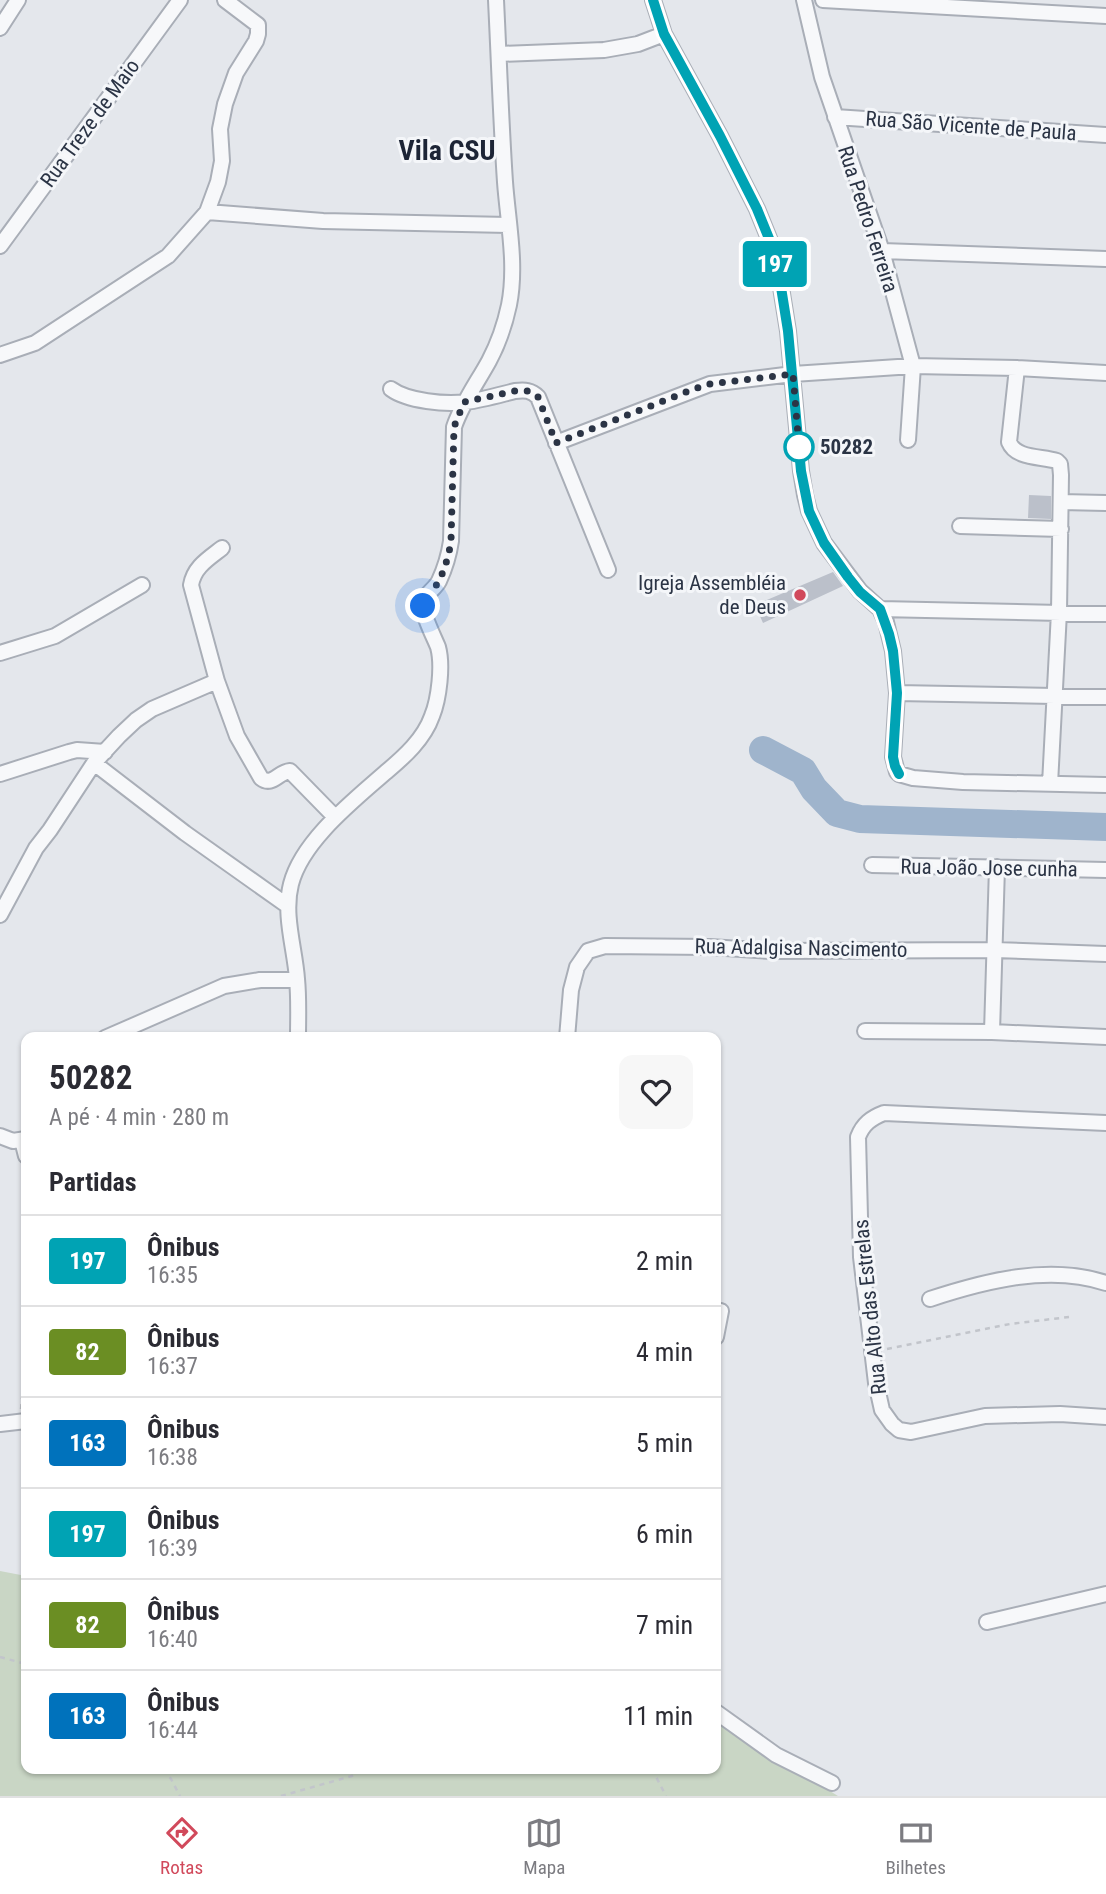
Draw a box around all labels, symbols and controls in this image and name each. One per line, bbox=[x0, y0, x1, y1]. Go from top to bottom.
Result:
street label: Rua Treze de Maio bbox=[36, 54, 144, 192]
street label: Rua São Vicente de Paula bbox=[865, 107, 1077, 145]
district label: Vila CSU bbox=[399, 134, 495, 167]
street label: Rua Pedro Ferreira bbox=[833, 143, 903, 295]
line badge: 197 bbox=[735, 241, 815, 287]
text: 197 bbox=[757, 250, 793, 278]
marker: 50282 bbox=[784, 432, 814, 462]
place label: 50282 bbox=[820, 435, 873, 459]
place label: Igreja Assembléia de Deus bbox=[638, 571, 786, 619]
marker: Igreja Assembléia de Deus bbox=[792, 587, 808, 603]
your location bbox=[405, 588, 440, 623]
street label: Rua João Jose cunha bbox=[900, 854, 1078, 882]
street label: Rua Adalgisa Nascimento bbox=[694, 934, 908, 962]
button: heart bbox=[619, 1055, 693, 1129]
text: 50282 bbox=[49, 1058, 132, 1097]
text: A pé · 4 min · 280 m bbox=[49, 1104, 229, 1131]
text: Partidas bbox=[49, 1167, 137, 1197]
street label: Rua Alto das Estrelas bbox=[849, 1218, 891, 1396]
text: Ônibus bbox=[147, 1232, 220, 1262]
text: 2 min bbox=[636, 1246, 693, 1276]
text: 197 bbox=[69, 1247, 106, 1275]
text: 16:35 bbox=[147, 1262, 198, 1289]
text: Ônibus bbox=[147, 1323, 220, 1353]
text: 4 min bbox=[636, 1337, 693, 1367]
text: 82 bbox=[75, 1338, 100, 1366]
text: 16:37 bbox=[147, 1353, 198, 1380]
text: Ônibus bbox=[147, 1414, 220, 1444]
text: 5 min bbox=[636, 1428, 693, 1458]
text: 163 bbox=[69, 1429, 106, 1457]
text: 16:38 bbox=[147, 1444, 198, 1471]
text: Ônibus bbox=[147, 1505, 220, 1535]
text: 6 min bbox=[636, 1519, 693, 1549]
text: 197 bbox=[69, 1520, 106, 1548]
text: 16:39 bbox=[147, 1535, 198, 1562]
text: Ônibus bbox=[147, 1596, 220, 1626]
text: 7 min bbox=[636, 1610, 693, 1640]
text: 82 bbox=[75, 1611, 100, 1639]
text: 16:40 bbox=[147, 1626, 198, 1653]
text: Ônibus bbox=[147, 1687, 220, 1717]
text: 11 min bbox=[623, 1701, 693, 1731]
text: 163 bbox=[69, 1702, 106, 1730]
text: 16:44 bbox=[147, 1717, 198, 1744]
tab: Rotas bbox=[160, 1814, 203, 1879]
tab: Mapa bbox=[523, 1814, 565, 1879]
tab: Bilhetes bbox=[886, 1814, 946, 1879]

